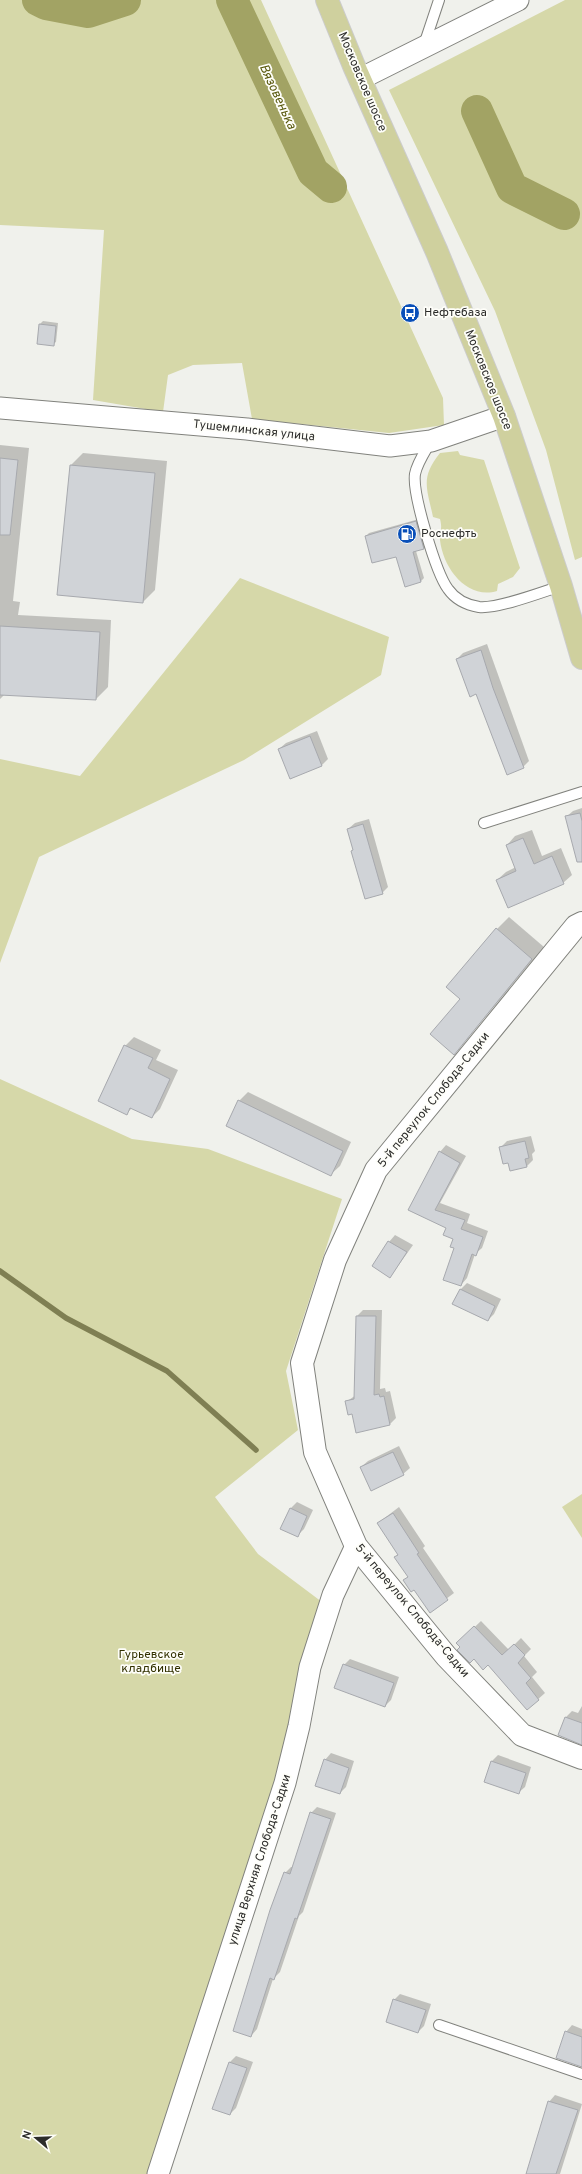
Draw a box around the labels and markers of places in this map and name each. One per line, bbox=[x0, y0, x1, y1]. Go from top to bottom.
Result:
bus stop icon: Нефтебаза bbox=[399, 302, 421, 324]
place label: Нефтебаза bbox=[424, 305, 487, 321]
fuel station icon: Роснефть bbox=[396, 523, 418, 545]
place label: Роснефть bbox=[421, 526, 477, 542]

